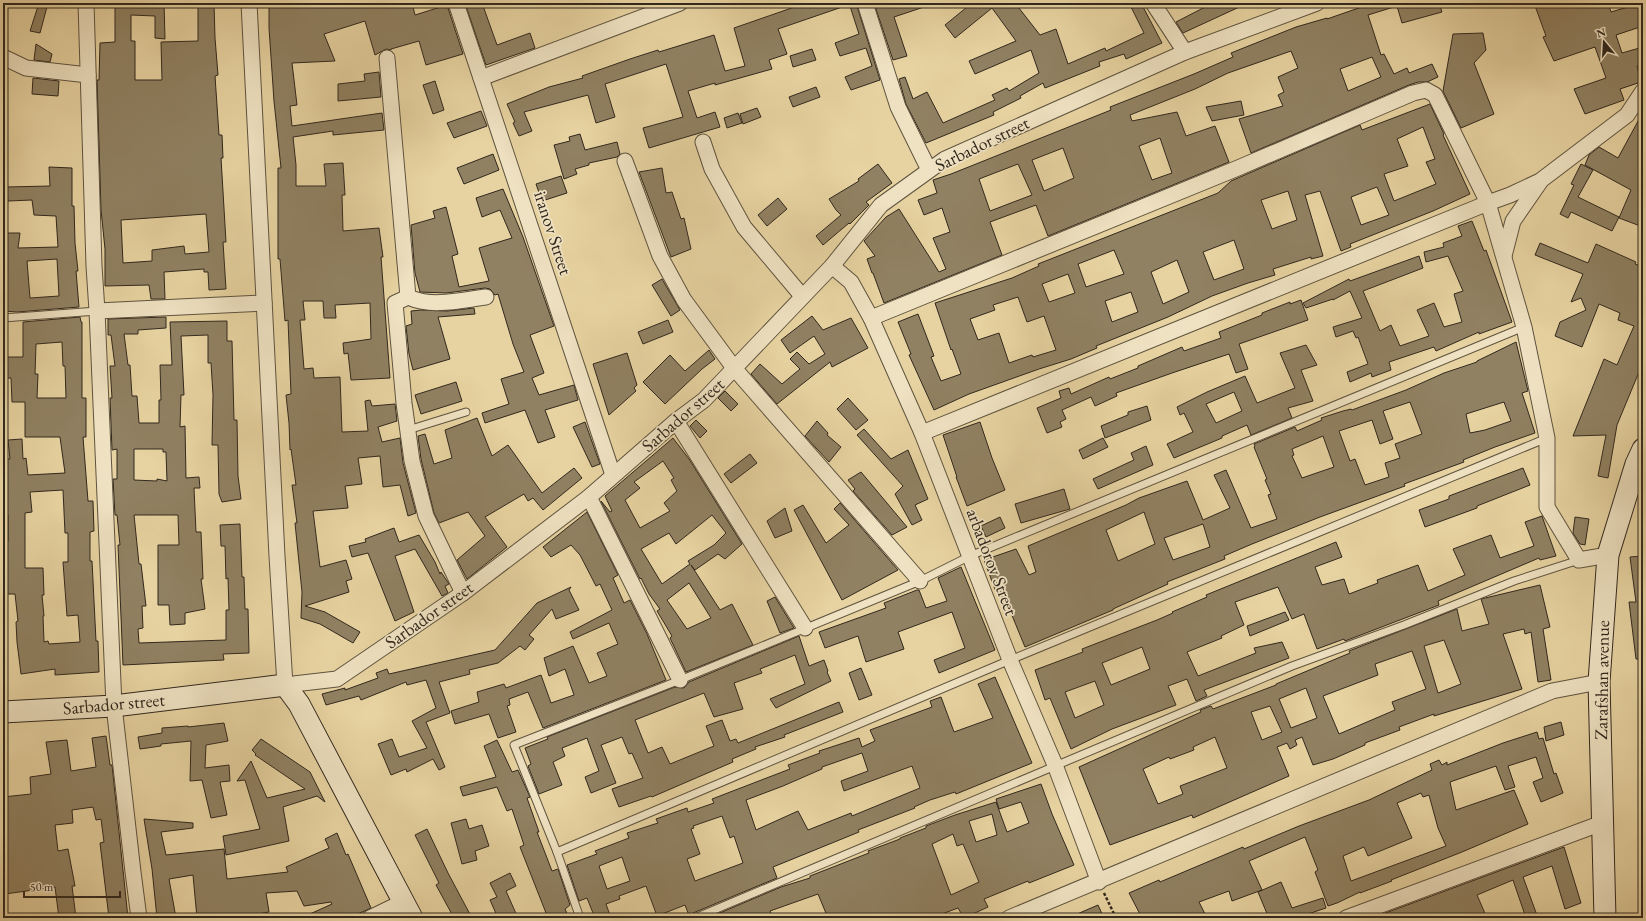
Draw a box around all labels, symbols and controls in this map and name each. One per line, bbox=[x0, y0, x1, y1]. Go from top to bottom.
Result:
north arrow bbox=[1584, 22, 1624, 62]
text: N bbox=[1595, 24, 1607, 41]
street label: Sarbador street bbox=[931, 111, 1033, 176]
street label: iranov Street bbox=[529, 188, 578, 278]
street label: Sarbador street bbox=[637, 372, 729, 457]
street label: arbadorov Street bbox=[961, 505, 1024, 619]
street label: Sarbador street bbox=[380, 576, 477, 653]
street label: Zarafshan avenue bbox=[1589, 620, 1614, 740]
street label: Sarbador street bbox=[62, 688, 166, 719]
scale bar bbox=[24, 873, 120, 899]
text: 50 m bbox=[30, 879, 54, 895]

